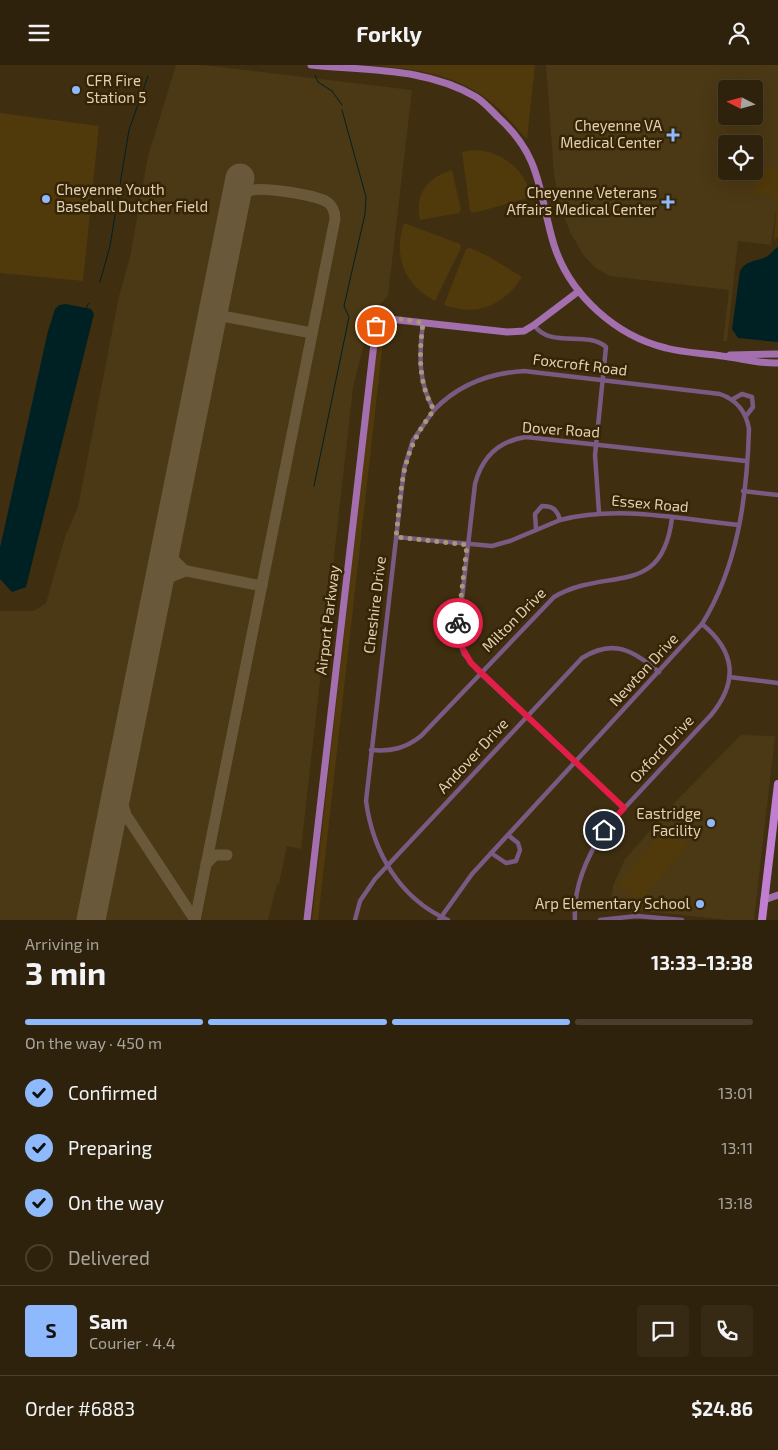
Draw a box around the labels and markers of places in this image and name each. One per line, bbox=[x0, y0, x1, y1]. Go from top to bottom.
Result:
place label: CFR Fire Station 5 bbox=[86, 71, 146, 106]
marker: CFR Fire Station 5 bbox=[70, 84, 82, 96]
place label: Cheyenne VA Medical Center bbox=[560, 116, 663, 151]
marker: Cheyenne VA Medical Center bbox=[666, 128, 680, 142]
place label: Cheyenne Youth Baseball Dutcher Field bbox=[56, 180, 208, 215]
place label: Cheyenne Veterans Affairs Medical Center bbox=[507, 183, 657, 218]
marker: Cheyenne Youth Baseball Dutcher Field bbox=[40, 193, 52, 205]
marker: Cheyenne Veterans Affairs Medical Center bbox=[661, 195, 675, 209]
pin bbox=[355, 305, 397, 347]
place label: Eastridge Facility bbox=[636, 804, 701, 839]
pin bbox=[583, 809, 625, 851]
marker: Eastridge Facility bbox=[705, 817, 717, 829]
place label: Arp Elementary School bbox=[535, 894, 691, 912]
marker: Arp Elementary School bbox=[694, 898, 706, 910]

